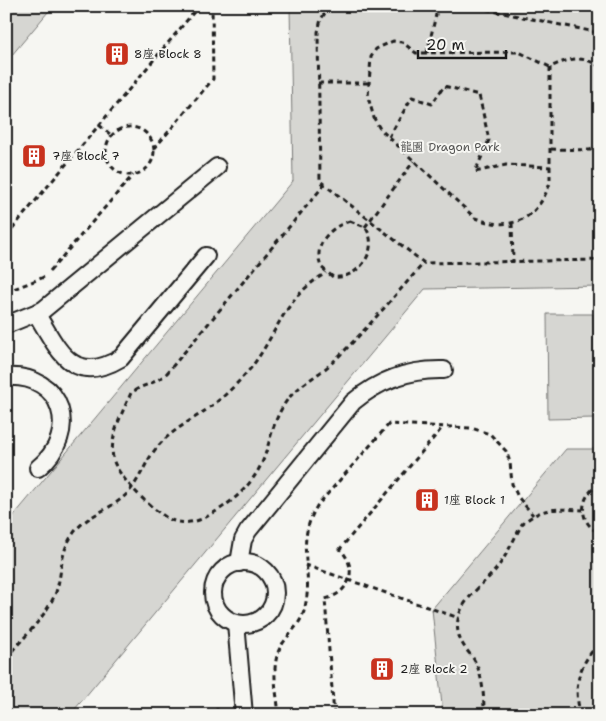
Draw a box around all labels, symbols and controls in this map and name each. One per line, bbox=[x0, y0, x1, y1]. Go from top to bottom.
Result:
scale bar bbox=[418, 28, 506, 60]
text: 20 m bbox=[426, 35, 465, 55]
building icon: 8座 Block 8 bbox=[104, 41, 130, 67]
place label: 8座 Block 8 bbox=[134, 46, 202, 62]
park label: 龍園 Dragon Park bbox=[400, 139, 500, 155]
building icon: 7座 Block 7 bbox=[21, 143, 47, 169]
place label: 7座 Block 7 bbox=[52, 148, 120, 164]
building icon: 1座 Block 1 bbox=[414, 487, 440, 513]
place label: 1座 Block 1 bbox=[444, 492, 505, 508]
building icon: 2座 Block 2 bbox=[369, 656, 395, 682]
place label: 2座 Block 2 bbox=[400, 661, 468, 677]

